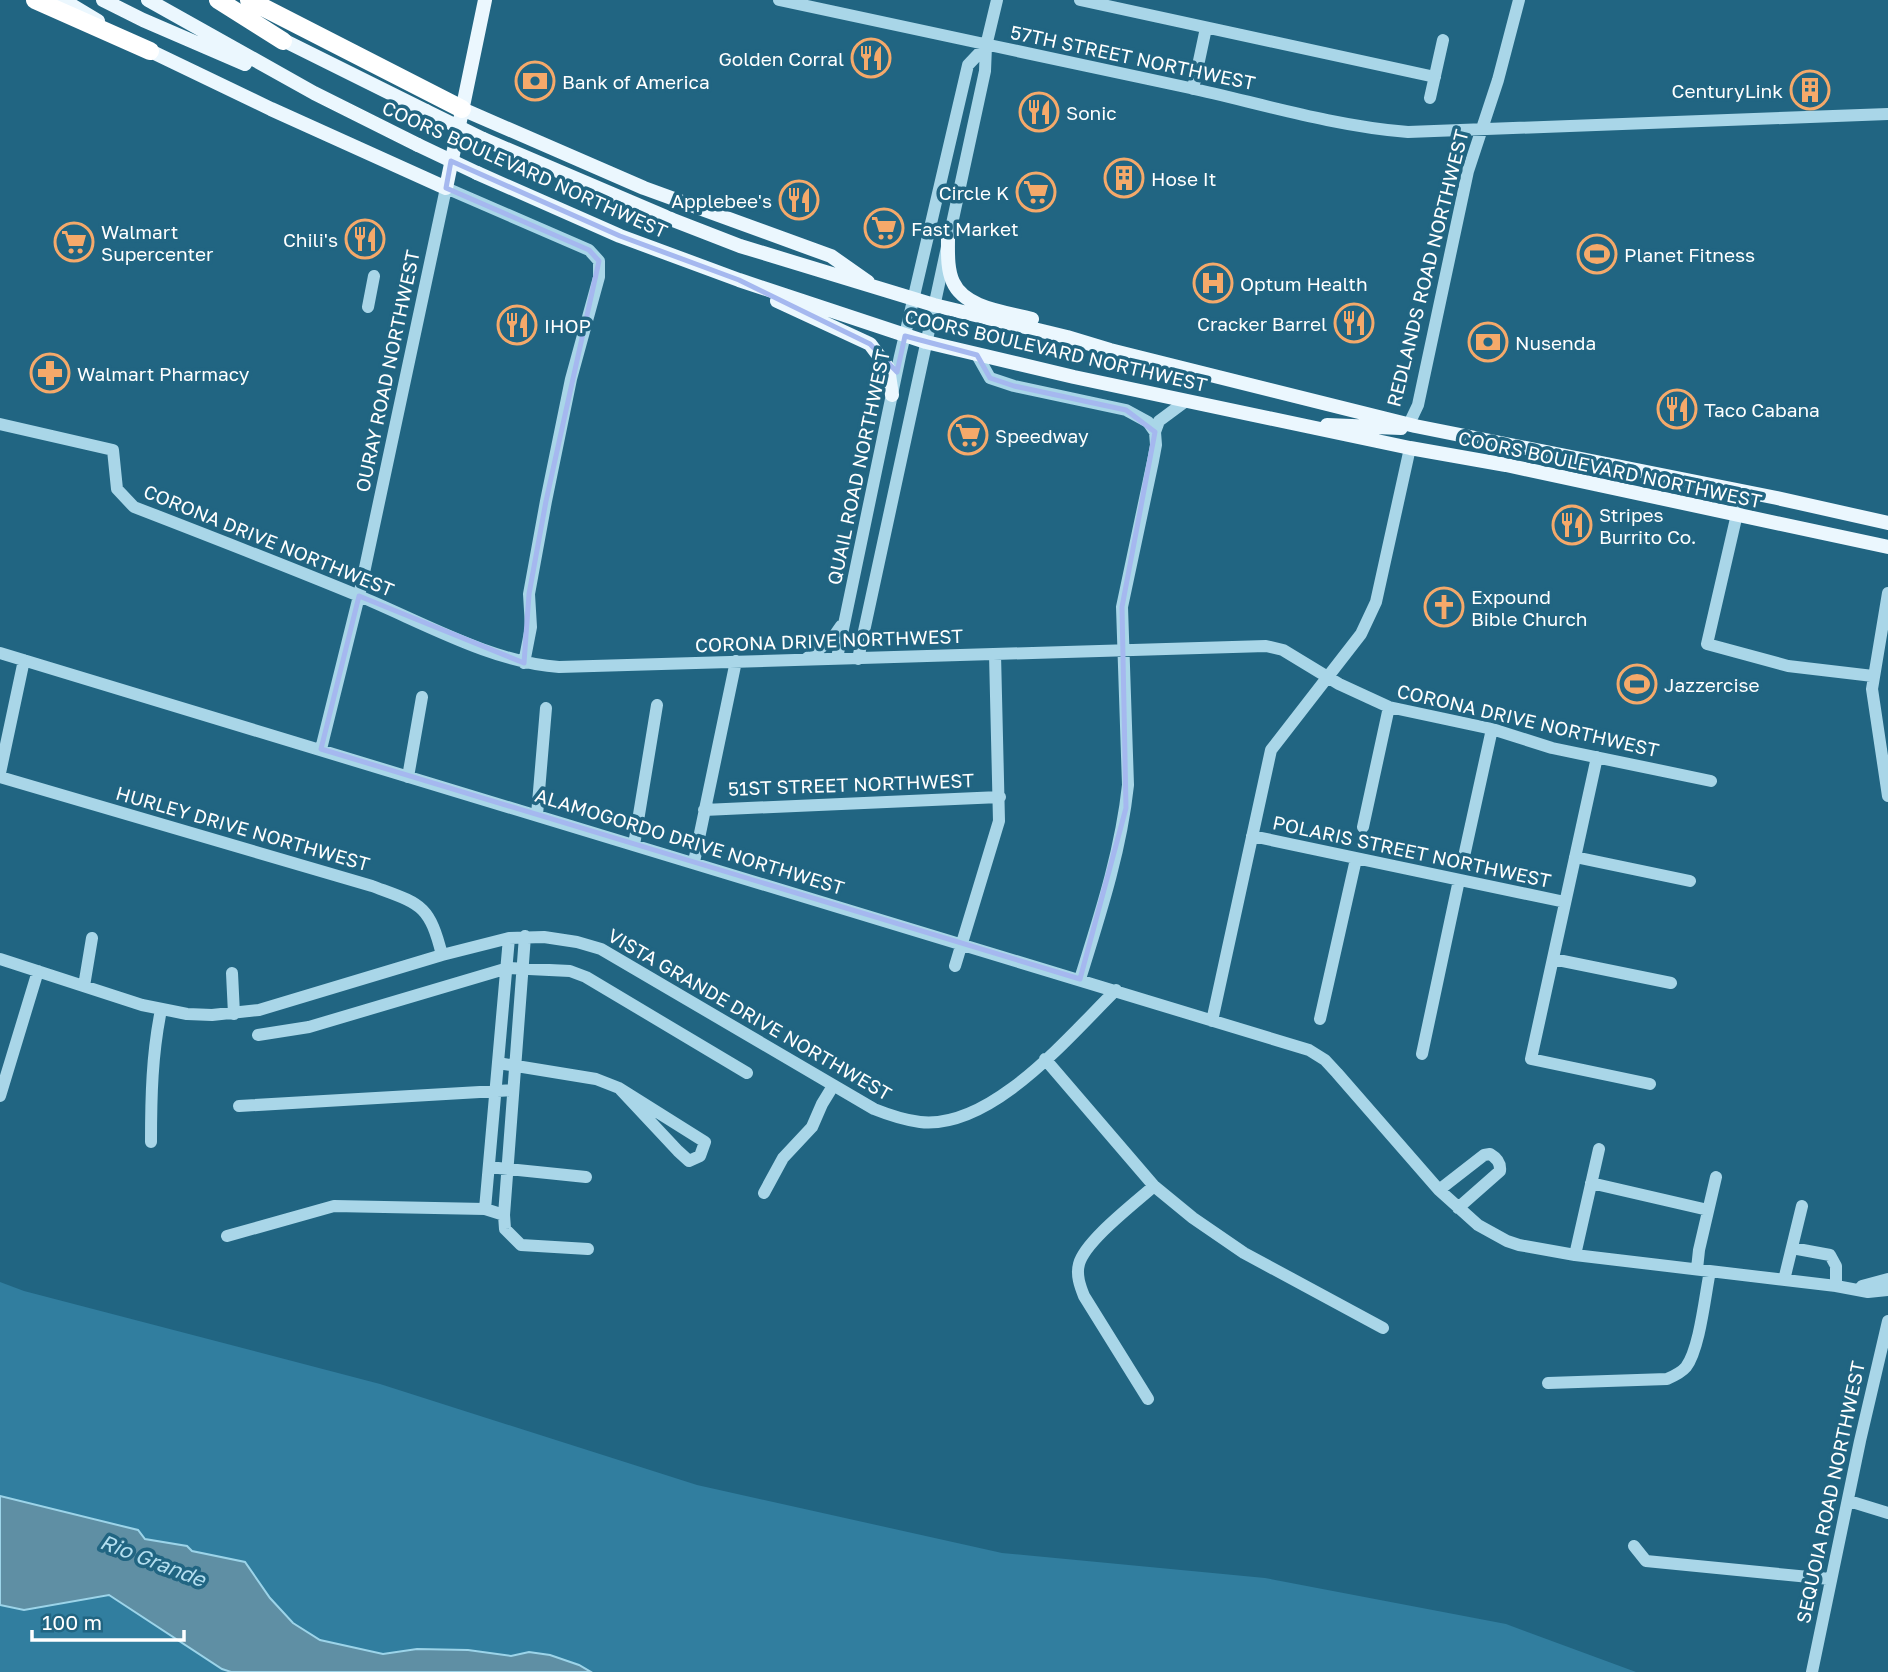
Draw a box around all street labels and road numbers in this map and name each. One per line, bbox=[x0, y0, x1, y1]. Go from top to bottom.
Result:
street label: 57TH STREET NORTHWEST bbox=[1009, 20, 1258, 94]
street label: COORS BOULEVARD NORTHWEST bbox=[379, 95, 671, 243]
street label: REDLANDS ROAD NORTHWEST bbox=[1381, 127, 1473, 409]
street label: OURAY ROAD NORTHWEST bbox=[350, 248, 424, 494]
street label: COORS BOULEVARD NORTHWEST bbox=[902, 304, 1210, 396]
street label: QUAIL ROAD NORTHWEST bbox=[822, 347, 894, 587]
street label: COORS BOULEVARD NORTHWEST bbox=[1456, 426, 1764, 512]
street label: CORONA DRIVE NORTHWEST bbox=[140, 479, 398, 601]
street label: CORONA DRIVE NORTHWEST bbox=[695, 624, 964, 656]
street label: CORONA DRIVE NORTHWEST bbox=[1395, 679, 1661, 761]
street label: 51ST STREET NORTHWEST bbox=[728, 768, 975, 800]
street label: HURLEY DRIVE NORTHWEST bbox=[113, 781, 373, 875]
street label: ALAMOGORDO DRIVE NORTHWEST bbox=[533, 783, 848, 899]
street label: POLARIS STREET NORTHWEST bbox=[1271, 810, 1554, 892]
street label: VISTA GRANDE DRIVE NORTHWEST bbox=[604, 923, 896, 1105]
street label: SEQUOIA ROAD NORTHWEST bbox=[1791, 1359, 1869, 1625]

